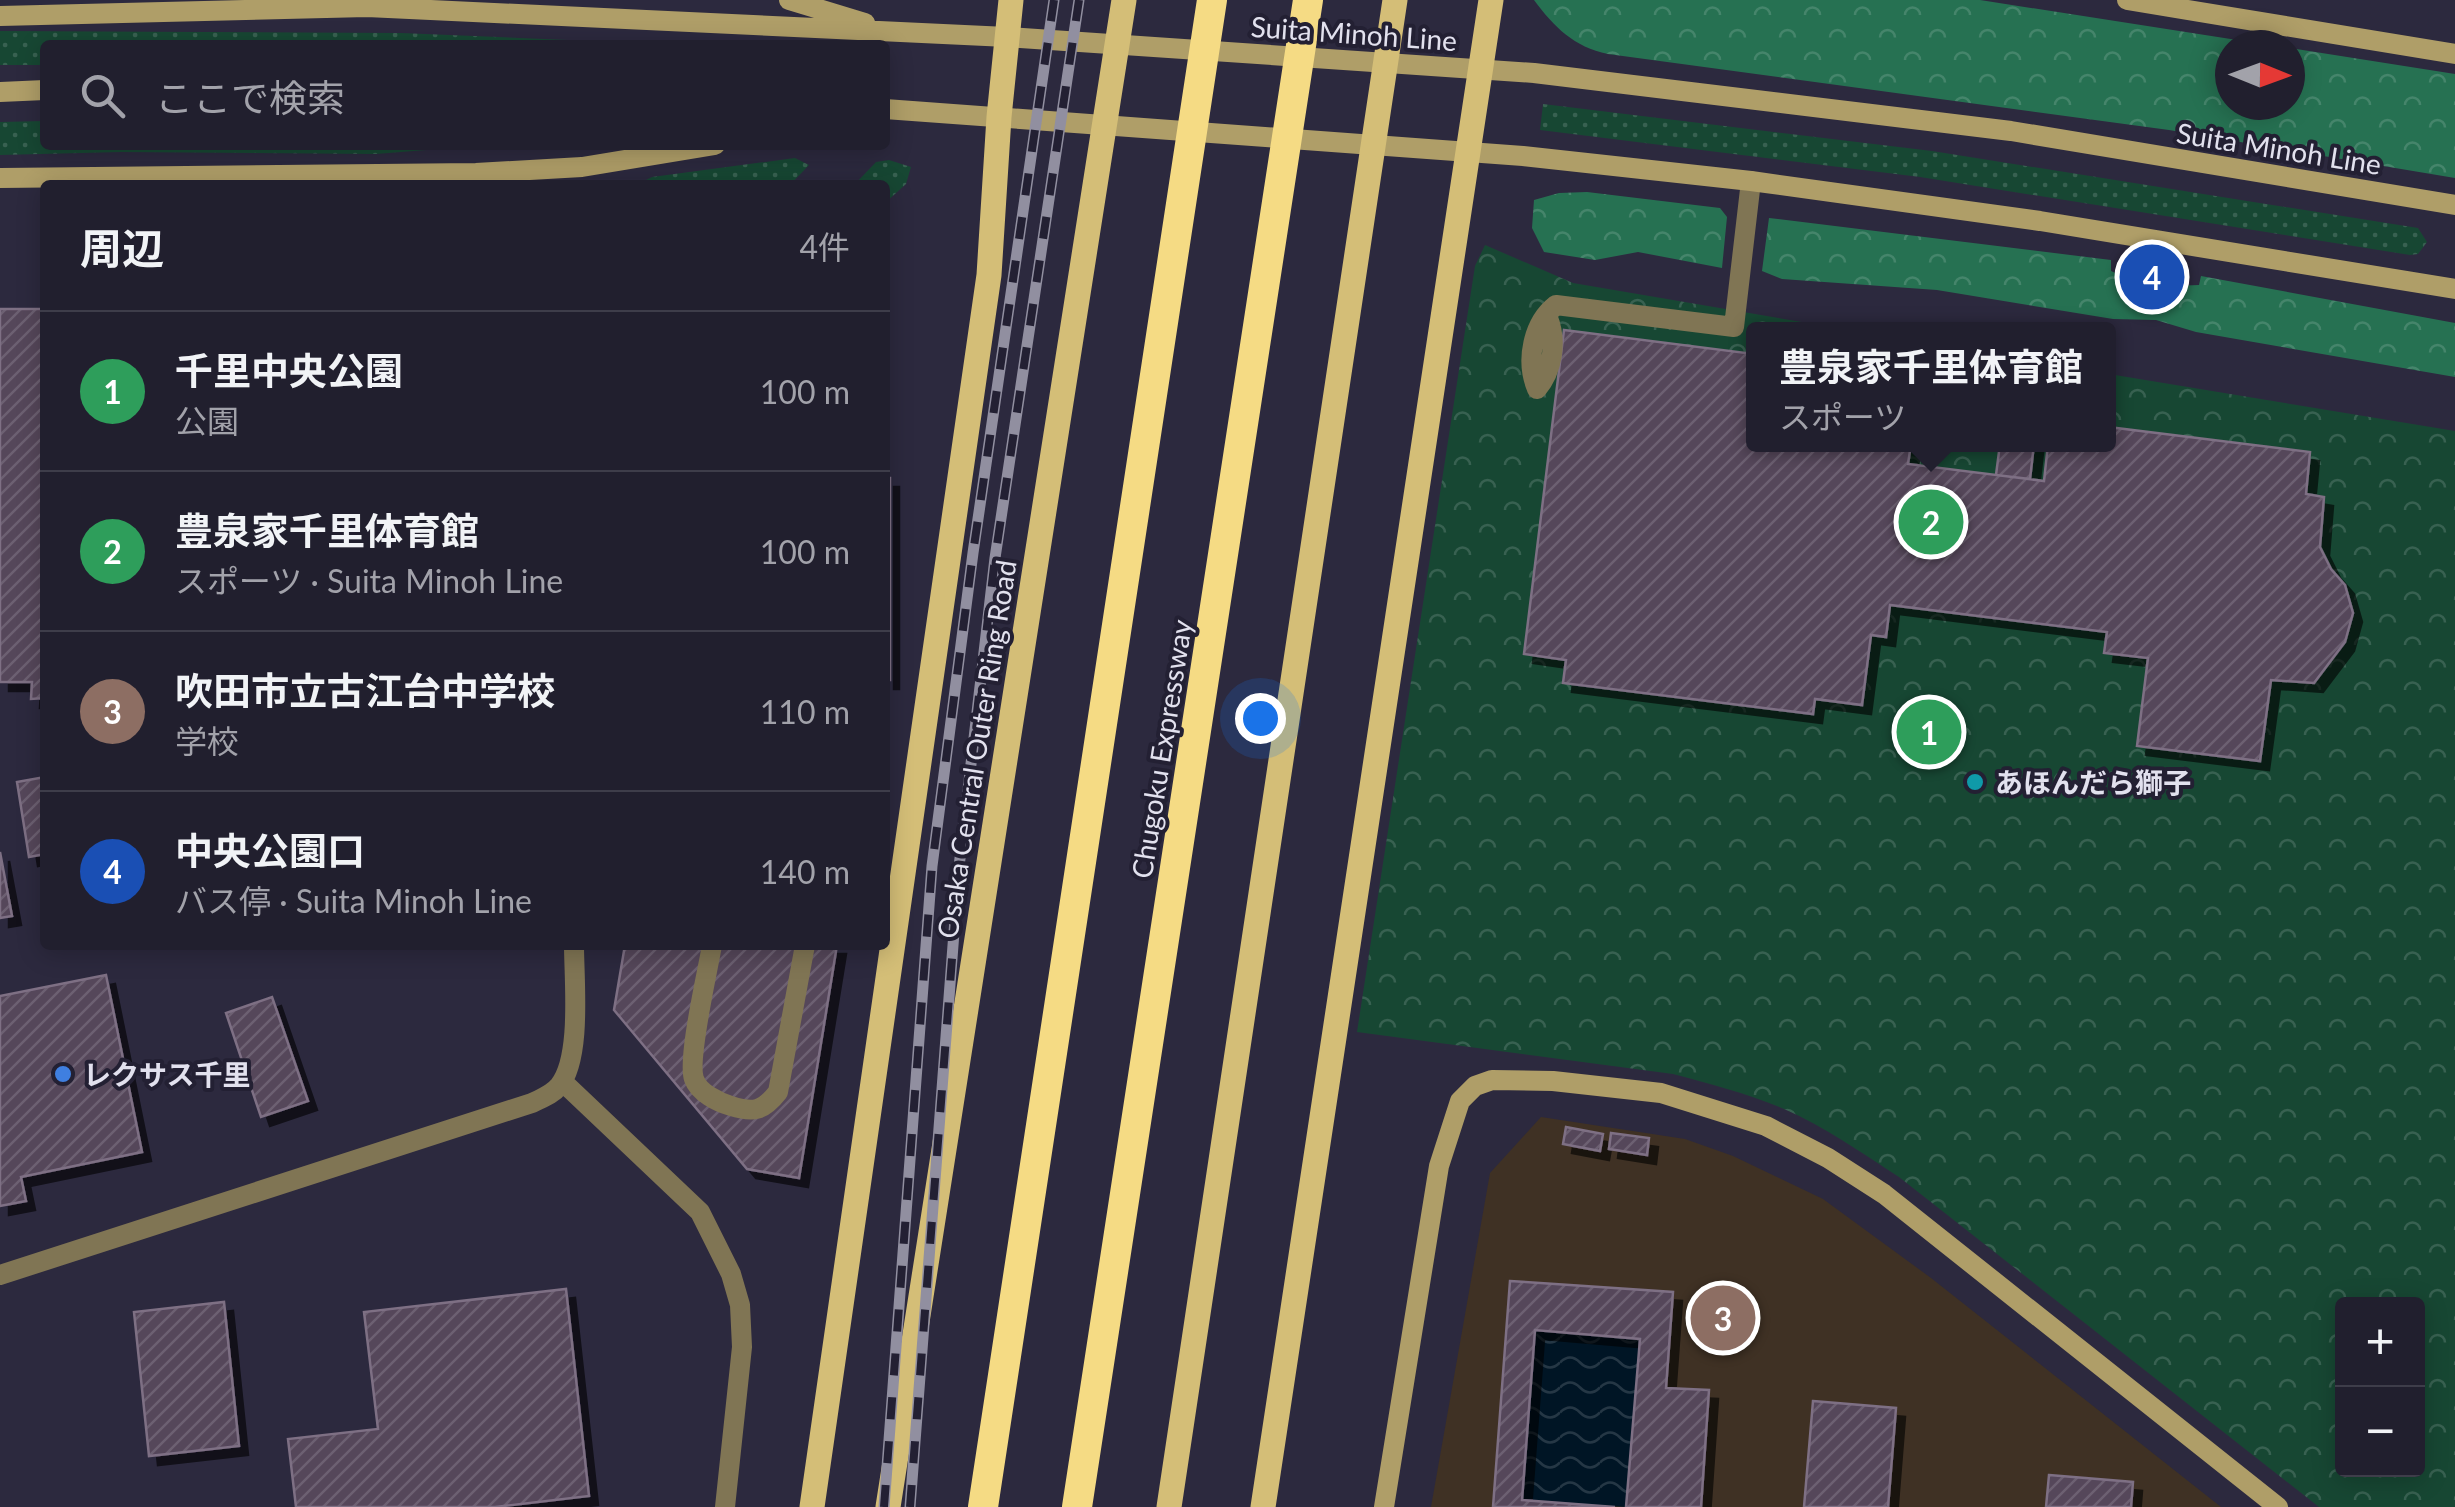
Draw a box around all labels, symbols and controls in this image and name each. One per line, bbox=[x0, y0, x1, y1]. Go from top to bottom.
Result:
street label: Suita Minoh Line bbox=[1250, 9, 1458, 57]
north arrow bbox=[2215, 30, 2305, 120]
search box bbox=[40, 40, 890, 150]
icon: search bbox=[75, 68, 130, 123]
text: ここで検索 bbox=[155, 74, 345, 120]
street label: Suita Minoh Line bbox=[2174, 115, 2384, 181]
text: 周辺 bbox=[80, 223, 164, 273]
text: 4件 bbox=[799, 227, 850, 266]
pin: 4 bbox=[2120, 240, 2184, 314]
popup bbox=[1746, 322, 2116, 452]
text: 豊泉家千里体育館 bbox=[1779, 343, 2083, 389]
text: 千里中央公園 bbox=[175, 347, 403, 393]
text: 1 bbox=[103, 372, 122, 411]
text: 100 m bbox=[760, 372, 850, 411]
text: スポーツ bbox=[1779, 397, 1906, 436]
text: 公園 bbox=[175, 401, 239, 440]
pin: 2 bbox=[1898, 484, 1964, 560]
text: 豊泉家千里体育館 bbox=[175, 507, 479, 553]
text: 2 bbox=[103, 532, 122, 571]
text: 100 m bbox=[760, 532, 850, 571]
street label: Osaka Central Outer Ring Road bbox=[929, 557, 1023, 941]
text: スポーツ · Suita Minoh Line bbox=[175, 561, 563, 600]
street label: Chugoku Expressway bbox=[1124, 617, 1198, 881]
text: 吹田市立古江台中学校 bbox=[175, 667, 555, 713]
text: 3 bbox=[103, 692, 122, 731]
text: 110 m bbox=[760, 692, 850, 731]
your location bbox=[1235, 693, 1286, 744]
pin: 1 bbox=[1896, 694, 1962, 770]
text: 学校 bbox=[175, 721, 239, 760]
place label: あほんだら獅子 bbox=[1995, 765, 2191, 799]
marker: あほんだら獅子 bbox=[1964, 771, 1986, 793]
text: 中央公園口 bbox=[175, 827, 365, 873]
text: 4 bbox=[103, 852, 122, 891]
text: 140 m bbox=[760, 852, 850, 891]
text: バス停 · Suita Minoh Line bbox=[175, 881, 532, 920]
place label: レクサス千里 bbox=[83, 1057, 250, 1091]
marker: レクサス千里 bbox=[52, 1063, 74, 1085]
pin: 3 bbox=[1690, 1280, 1756, 1356]
map controls bbox=[2335, 1297, 2425, 1477]
button: + bbox=[2335, 1297, 2425, 1387]
button: − bbox=[2335, 1387, 2425, 1477]

